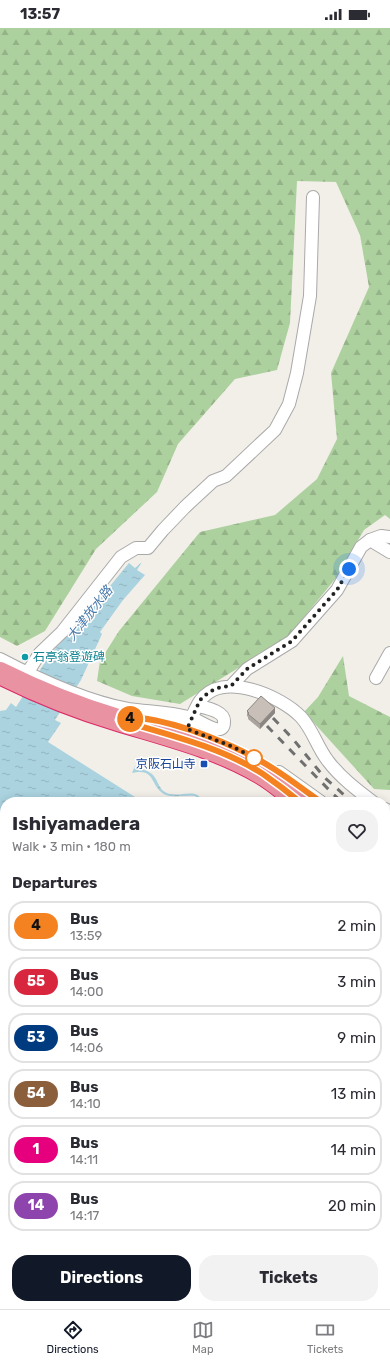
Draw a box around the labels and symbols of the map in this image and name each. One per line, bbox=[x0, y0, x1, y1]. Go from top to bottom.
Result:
your location bbox=[339, 559, 359, 579]
water label: 大津放水路 bbox=[63, 582, 116, 644]
place label: 石亭翁登遊碑 bbox=[33, 650, 105, 664]
marker: 石亭翁登遊碑 bbox=[20, 652, 30, 662]
line badge: 4 bbox=[117, 706, 143, 732]
unlabelled marker bbox=[245, 749, 263, 767]
place label: 京阪石山寺 bbox=[136, 757, 196, 771]
marker: 京阪石山寺 bbox=[199, 759, 209, 769]

